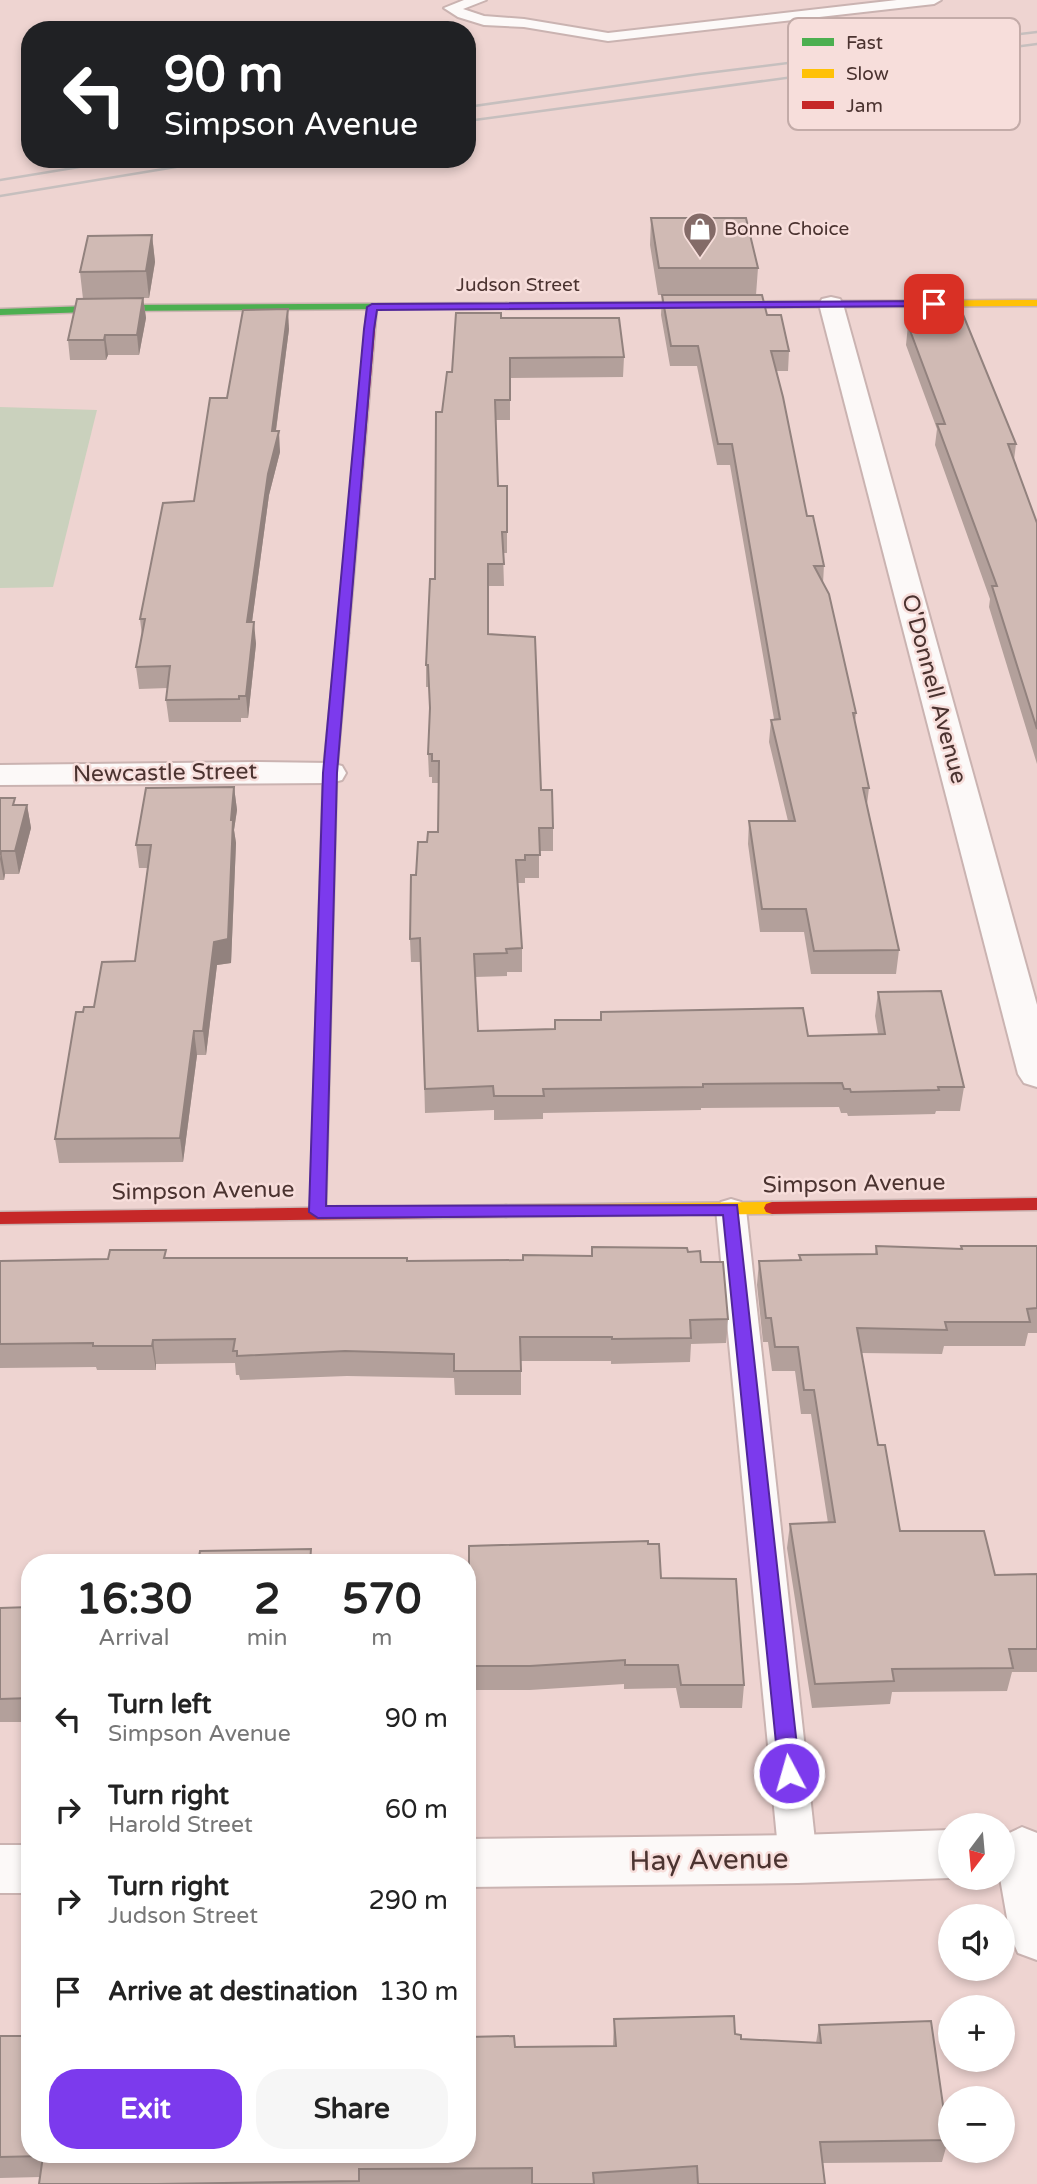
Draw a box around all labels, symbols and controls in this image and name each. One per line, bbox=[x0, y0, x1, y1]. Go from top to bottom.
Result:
legend bbox=[788, 18, 1020, 130]
text: Fast bbox=[846, 32, 883, 54]
text: 90 m bbox=[164, 46, 283, 105]
icon: left bbox=[49, 49, 140, 140]
text: Slow bbox=[846, 63, 889, 85]
text: Jam bbox=[846, 95, 883, 117]
text: Simpson Avenue bbox=[164, 106, 418, 144]
shop icon: Bonne Choice bbox=[681, 210, 719, 259]
place label: Bonne Choice bbox=[724, 218, 849, 240]
street label: Judson Street bbox=[456, 274, 580, 296]
pin bbox=[904, 274, 964, 334]
icon: arrive bbox=[915, 285, 953, 323]
street label: O'Donnell Avenue bbox=[895, 591, 973, 787]
street label: Newcastle Street bbox=[73, 757, 258, 789]
street label: Simpson Avenue bbox=[762, 1168, 946, 1200]
street label: Simpson Avenue bbox=[111, 1175, 295, 1207]
text: 16:30 bbox=[76, 1574, 192, 1625]
text: 2 bbox=[254, 1574, 280, 1625]
text: 570 bbox=[342, 1574, 421, 1625]
text: Arrival bbox=[98, 1624, 169, 1652]
text: min bbox=[247, 1624, 288, 1652]
text: m bbox=[371, 1624, 392, 1652]
text: Turn left bbox=[108, 1689, 211, 1720]
icon: left bbox=[49, 1700, 87, 1738]
text: 90 m bbox=[385, 1703, 448, 1734]
text: Simpson Avenue bbox=[108, 1720, 291, 1748]
position arrow bbox=[752, 1736, 826, 1810]
text: Turn right bbox=[108, 1780, 229, 1811]
icon: right bbox=[49, 1791, 87, 1829]
text: 60 m bbox=[385, 1794, 448, 1825]
text: Harold Street bbox=[108, 1811, 253, 1839]
north arrow bbox=[938, 1813, 1015, 1890]
map controls bbox=[938, 1813, 1015, 2163]
street label: Hay Avenue bbox=[629, 1842, 789, 1878]
text: Turn right bbox=[108, 1871, 229, 1902]
icon: right bbox=[49, 1882, 87, 1920]
text: 290 m bbox=[368, 1885, 448, 1916]
text: Judson Street bbox=[108, 1902, 258, 1930]
button: sound bbox=[938, 1904, 1015, 1981]
icon: arrive bbox=[49, 1973, 87, 2011]
text: Arrive at destination bbox=[108, 1976, 358, 2007]
text: 130 m bbox=[379, 1976, 458, 2007]
button: + bbox=[938, 1995, 1015, 2072]
button: Exit bbox=[49, 2069, 242, 2149]
button: Share bbox=[256, 2069, 448, 2149]
button: − bbox=[938, 2086, 1015, 2163]

